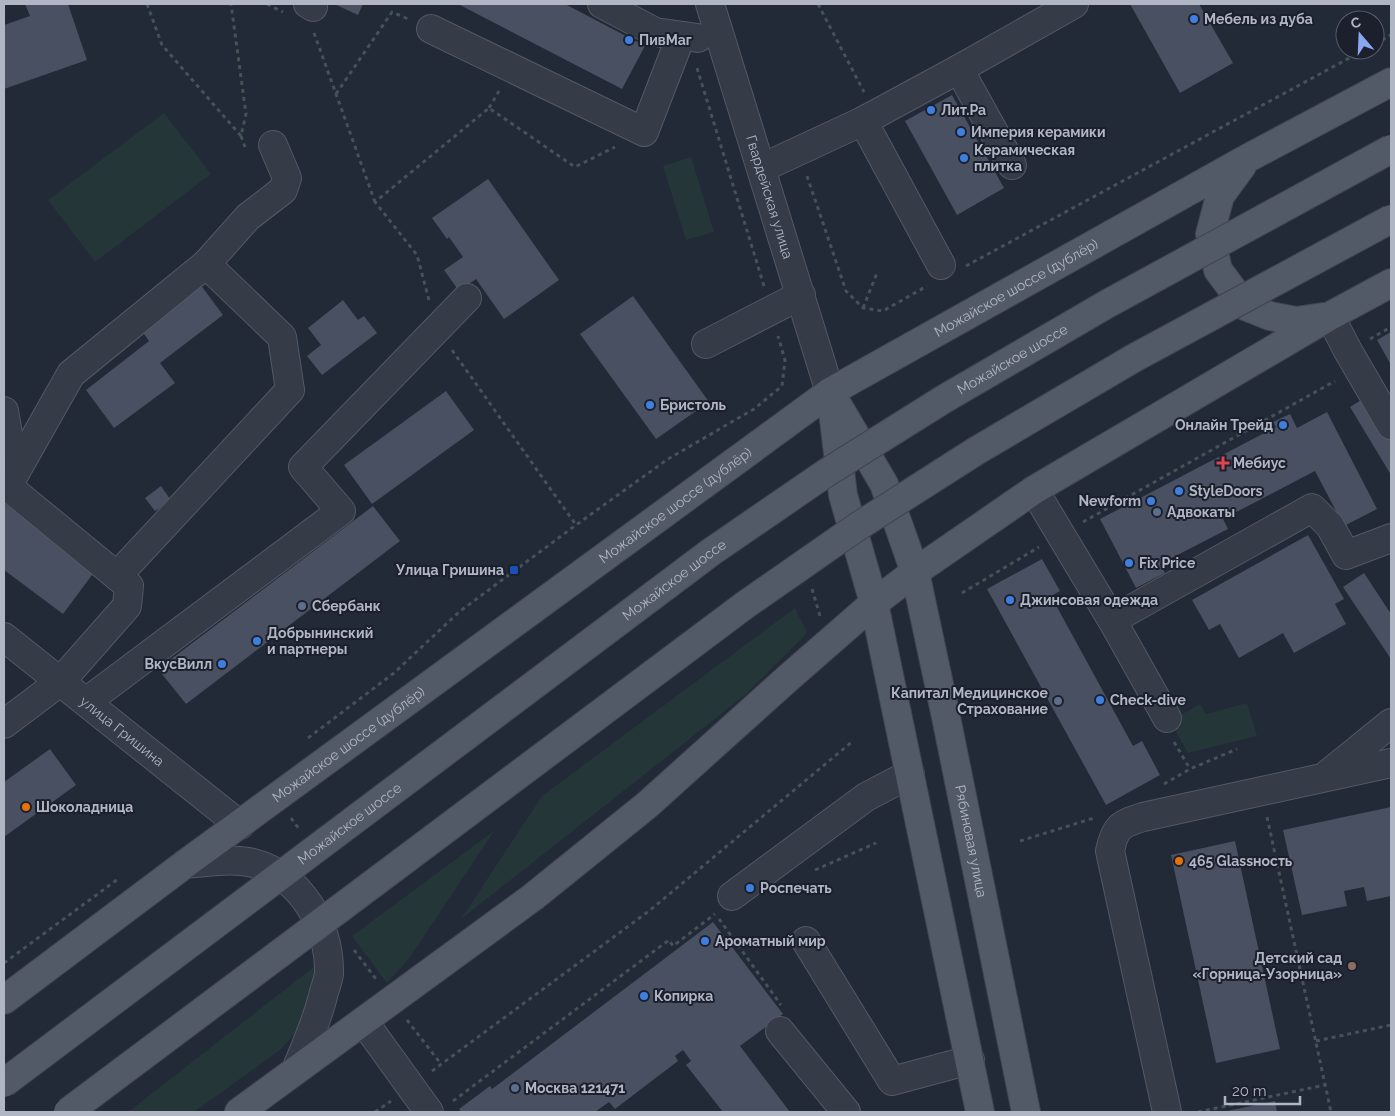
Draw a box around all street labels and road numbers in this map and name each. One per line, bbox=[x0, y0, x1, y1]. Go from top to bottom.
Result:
street label: Гвардейская улица bbox=[743, 133, 796, 261]
street label: Можайское шоссе (дублёр) bbox=[931, 235, 1101, 340]
street label: Можайское шоссе bbox=[954, 321, 1070, 398]
street label: Можайское шоссе (дублёр) bbox=[596, 444, 755, 566]
street label: Можайское шоссе bbox=[619, 536, 729, 624]
street label: Можайское шоссе (дублёр) bbox=[269, 683, 428, 805]
street label: улица Гришина bbox=[77, 693, 167, 769]
street label: Можайское шоссе bbox=[295, 780, 404, 868]
street label: Рябиновая улица bbox=[952, 784, 990, 899]

